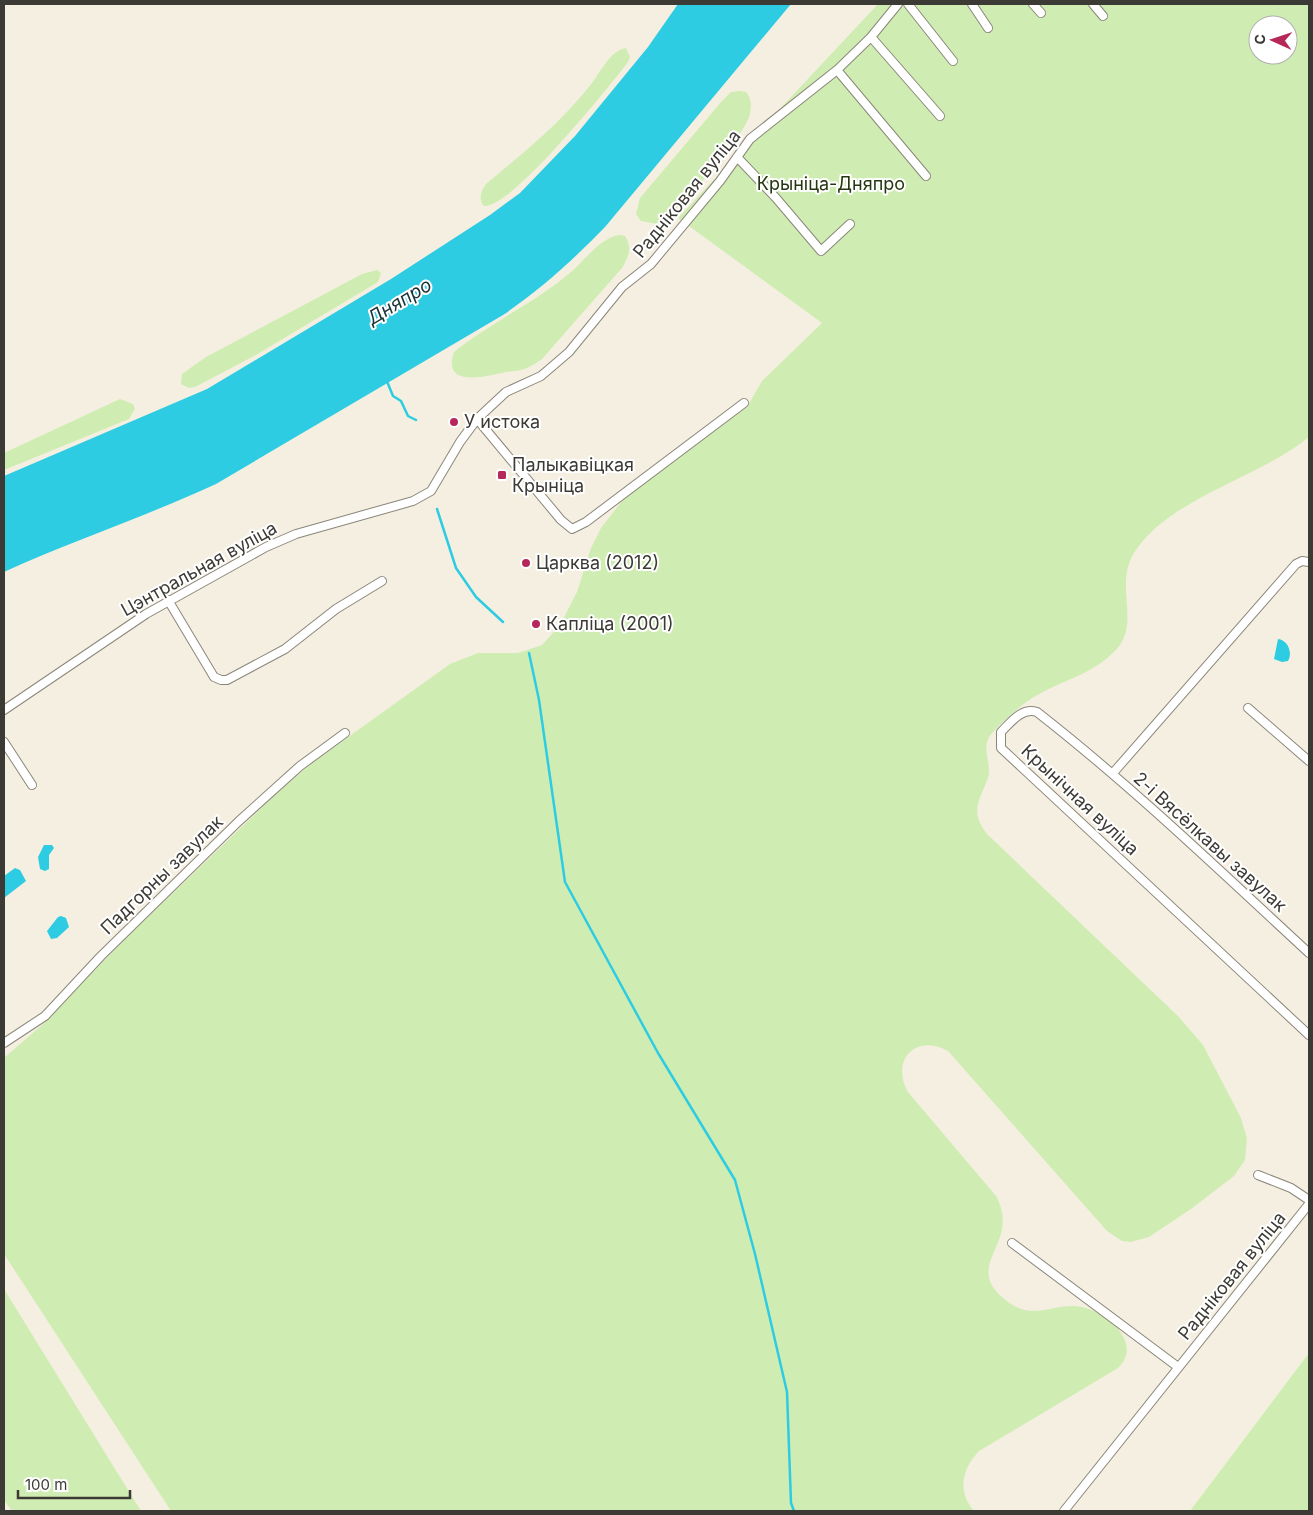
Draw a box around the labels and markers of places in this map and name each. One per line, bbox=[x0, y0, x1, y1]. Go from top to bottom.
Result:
place label: У истока bbox=[464, 411, 540, 432]
marker: У истока bbox=[448, 416, 460, 428]
place label: Палыкавіцкая Крыніца bbox=[512, 454, 634, 496]
marker: Палыкавіцкая Крыніца bbox=[496, 469, 508, 481]
place label: Царква (2012) bbox=[536, 552, 659, 573]
marker: Царква (2012) bbox=[520, 557, 532, 569]
place label: Капліца (2001) bbox=[546, 613, 674, 634]
marker: Капліца (2001) bbox=[530, 618, 542, 630]

